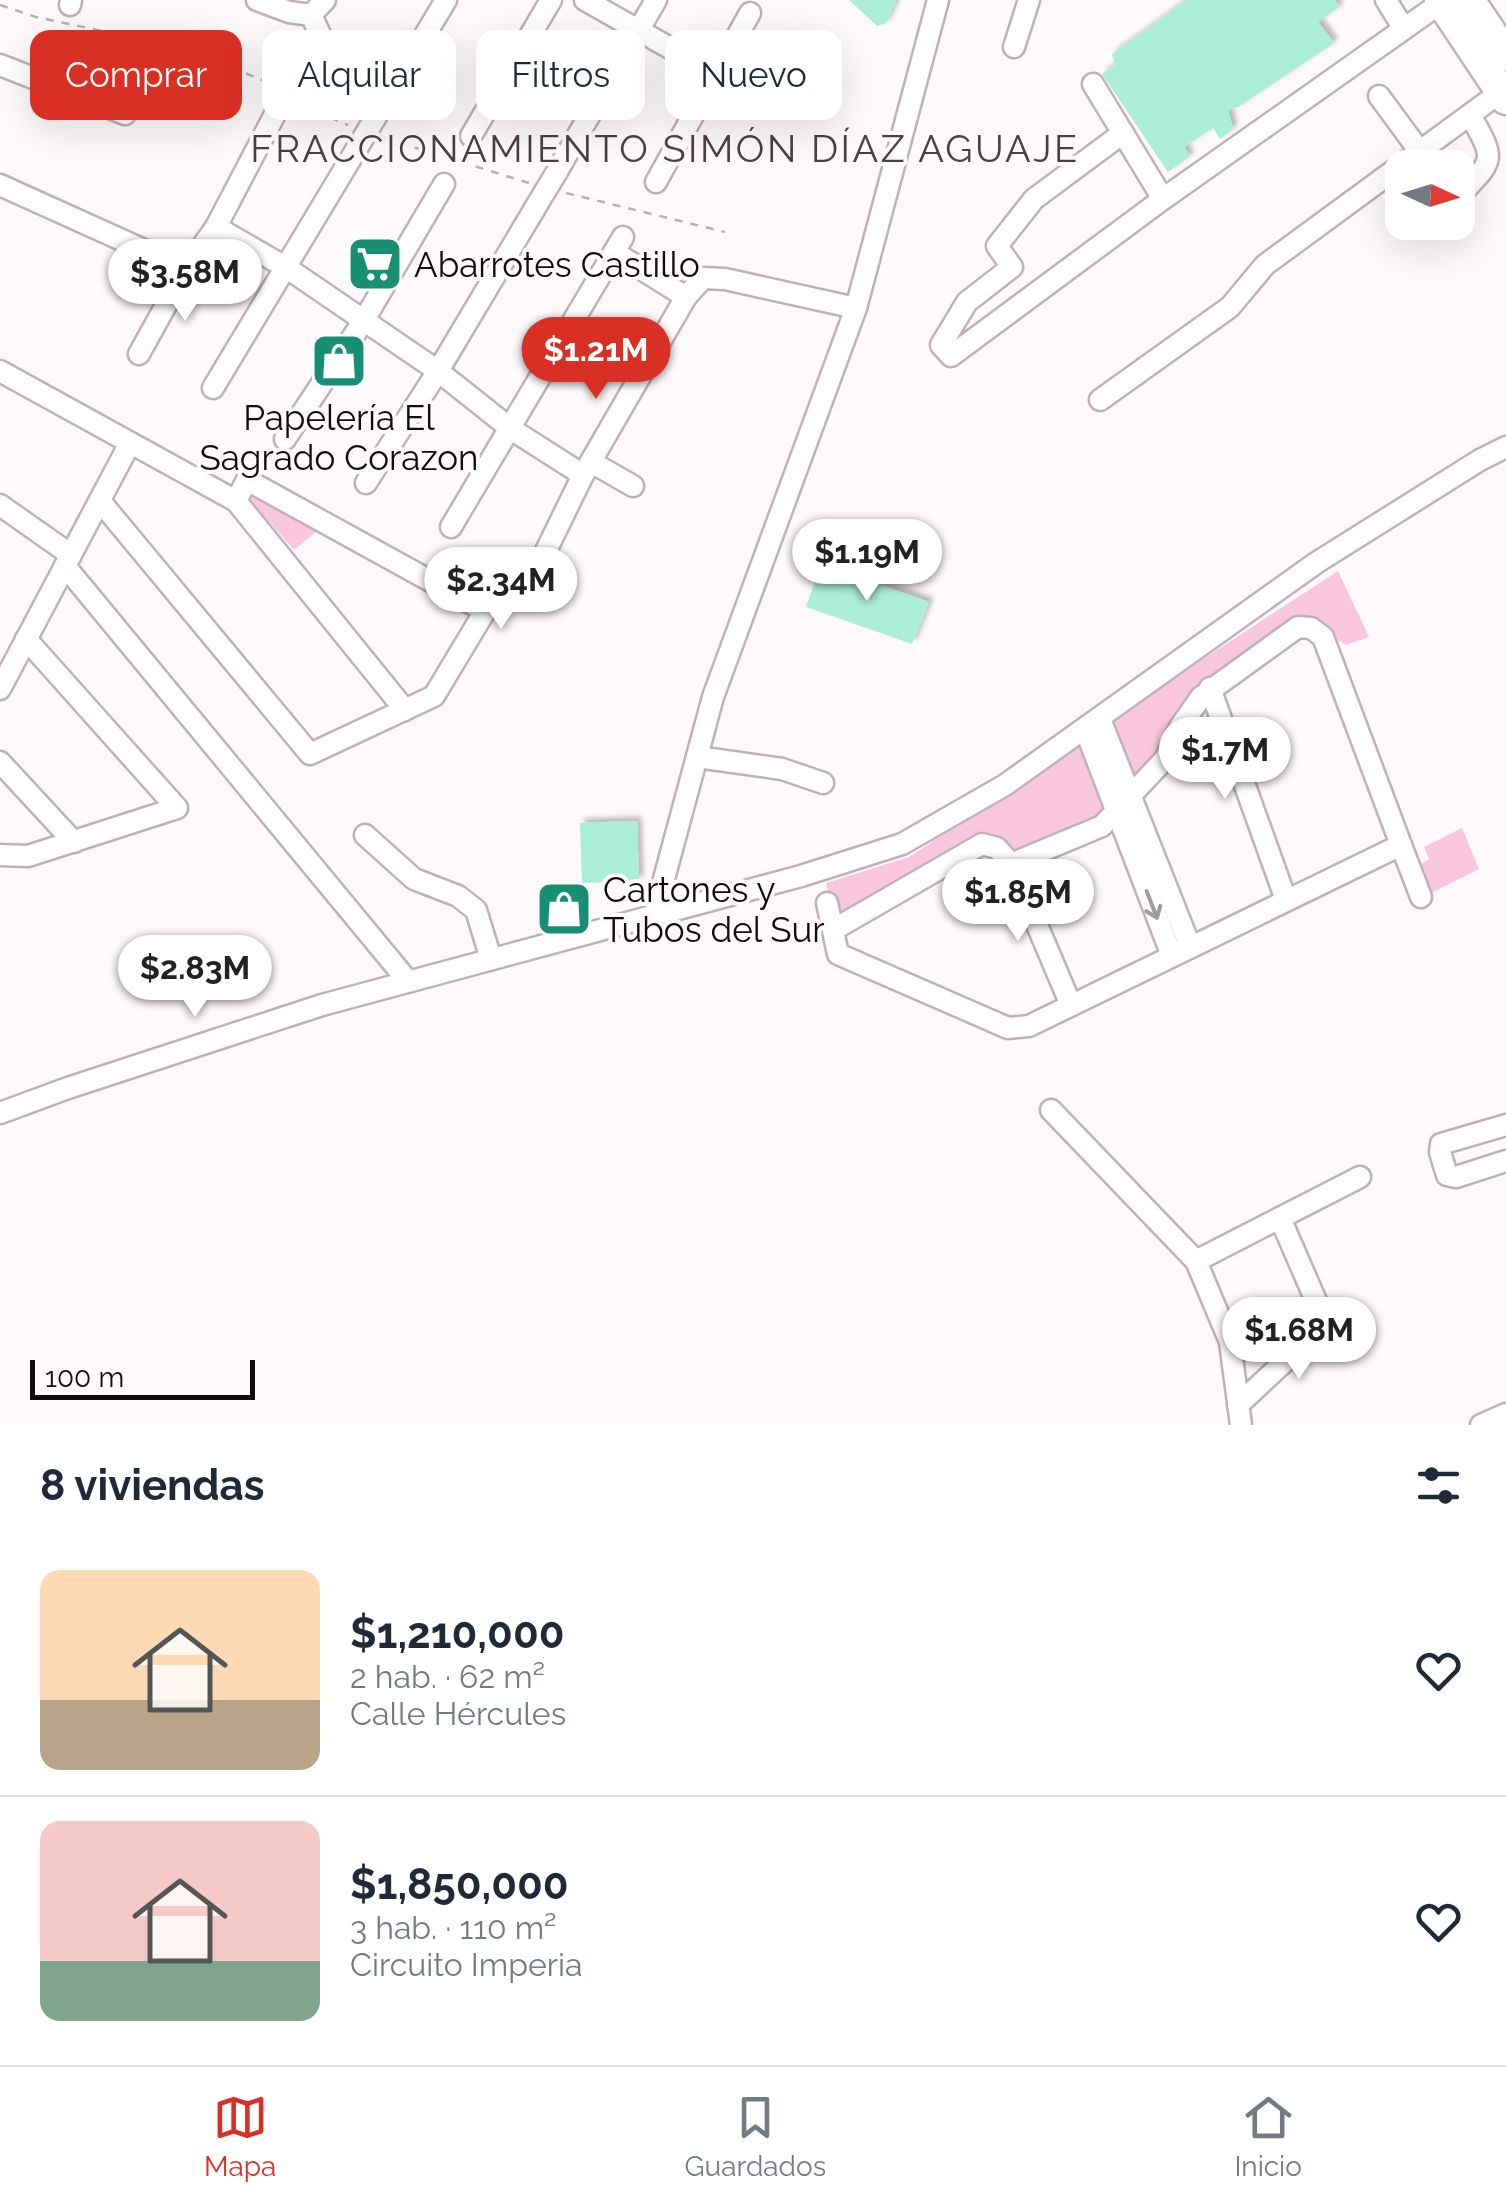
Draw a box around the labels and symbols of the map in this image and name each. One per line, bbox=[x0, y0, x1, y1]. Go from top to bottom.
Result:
district label: FRACCIONAMIENTO SIMÓN DÍAZ AGUAJE bbox=[250, 126, 1080, 171]
north arrow bbox=[1385, 150, 1475, 240]
supermarket icon: Abarrotes Castillo bbox=[345, 234, 405, 294]
pin: $3.58M bbox=[104, 239, 266, 324]
place label: Abarrotes Castillo bbox=[414, 244, 700, 285]
pin: $1.21M bbox=[515, 317, 677, 402]
shop icon: Papelería El Sagrado Corazon bbox=[309, 331, 369, 391]
place label: Papelería El Sagrado Corazon bbox=[200, 397, 478, 478]
pin: $1.19M bbox=[786, 519, 948, 604]
pin: $2.34M bbox=[420, 547, 582, 632]
pin: $1.7M bbox=[1155, 717, 1295, 802]
pin: $1.85M bbox=[937, 859, 1099, 944]
place label: Cartones y Tubos del Sur bbox=[603, 869, 824, 950]
shop icon: Cartones y Tubos del Sur bbox=[534, 879, 594, 939]
one-way arrow bbox=[1144, 889, 1162, 920]
pin: $2.83M bbox=[114, 935, 276, 1020]
pin: $1.68M bbox=[1218, 1297, 1380, 1382]
scale bar bbox=[30, 1355, 255, 1400]

